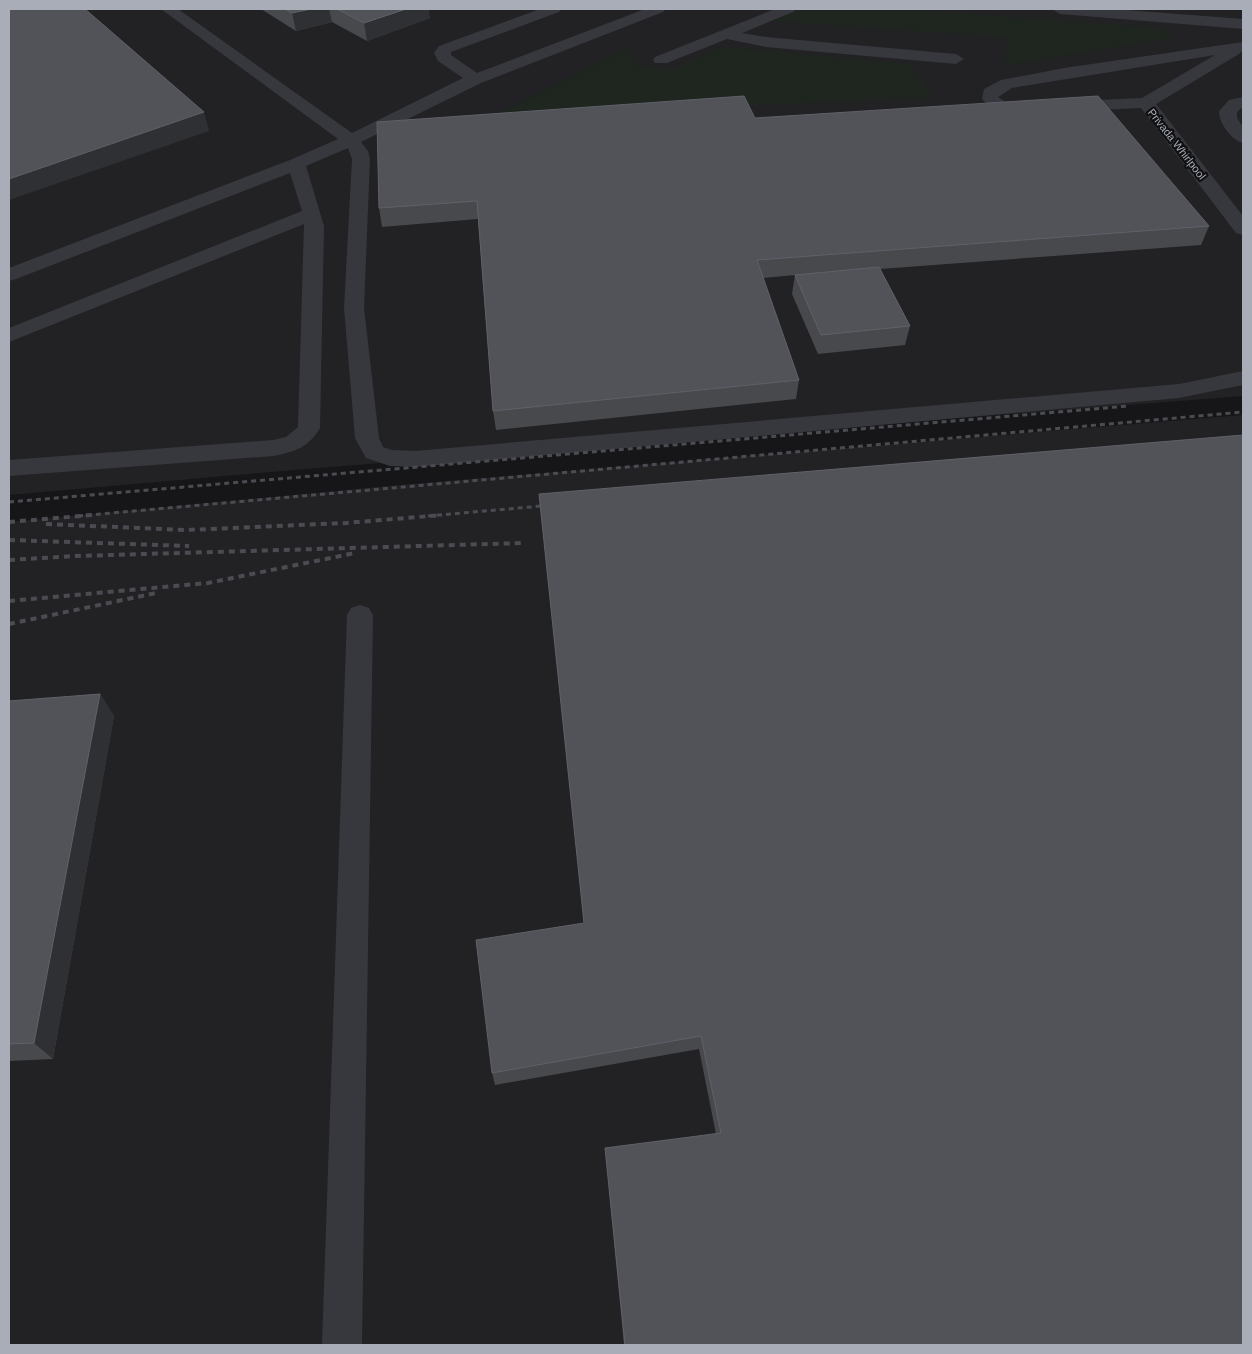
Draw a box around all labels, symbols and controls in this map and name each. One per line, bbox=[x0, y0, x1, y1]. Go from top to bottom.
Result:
street label: Privada Whirlpool bbox=[1146, 106, 1208, 182]

